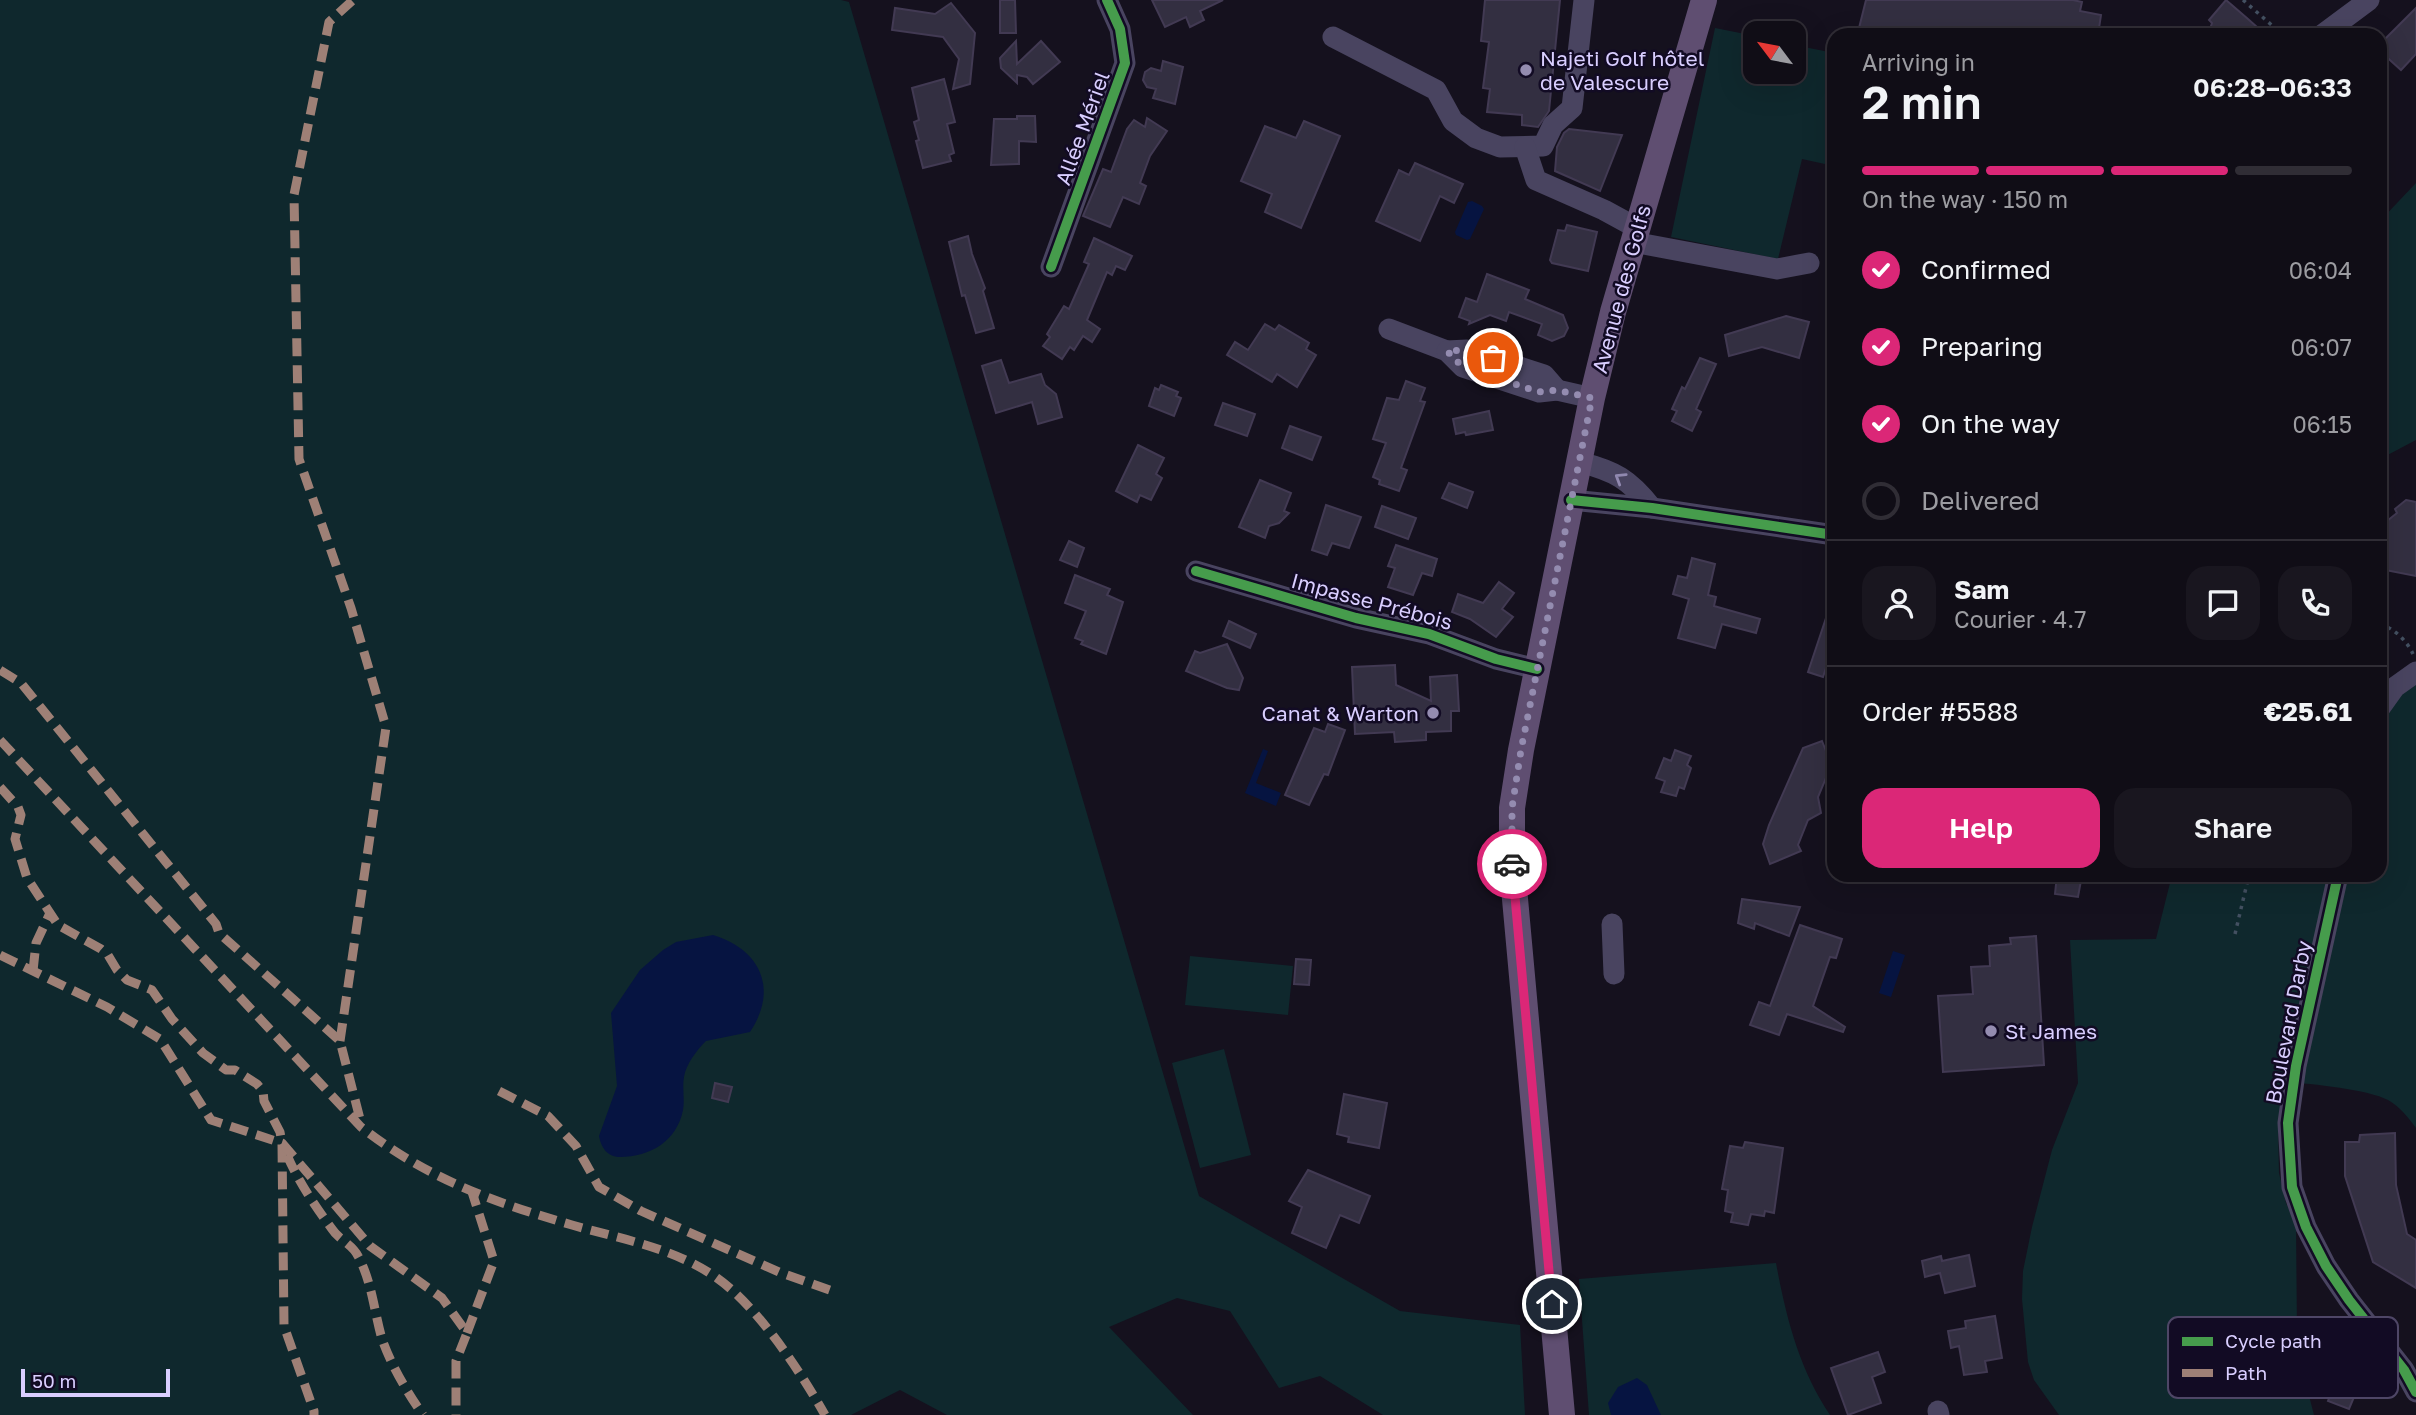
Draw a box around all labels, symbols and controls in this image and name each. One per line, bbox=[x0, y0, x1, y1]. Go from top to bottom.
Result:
north arrow bbox=[1743, 21, 1806, 84]
map controls bbox=[1743, 21, 1806, 84]
place label: Najeti Golf hôtel de Valescure bbox=[1540, 45, 1704, 95]
text: Arriving in bbox=[1862, 48, 1975, 76]
marker: Najeti Golf hôtel de Valescure bbox=[1518, 62, 1534, 78]
street label: Allée Mériel bbox=[1049, 67, 1115, 189]
text: 06:28–06:33 bbox=[2193, 72, 2352, 103]
text: 2 min bbox=[1862, 74, 1982, 129]
text: On the way · 150 m bbox=[1862, 185, 2068, 213]
street label: Avenue des Golfs bbox=[1586, 202, 1656, 376]
icon: check bbox=[1862, 251, 1900, 289]
text: Confirmed bbox=[1921, 254, 2051, 285]
text: 06:04 bbox=[2289, 256, 2352, 284]
pin bbox=[1463, 328, 1523, 388]
icon: check bbox=[1862, 328, 1900, 366]
text: Preparing bbox=[1921, 331, 2043, 362]
text: 06:07 bbox=[2290, 333, 2352, 361]
icon: bag bbox=[1474, 339, 1512, 377]
icon: check bbox=[1862, 405, 1900, 443]
text: On the way bbox=[1921, 408, 2060, 439]
text: 06:15 bbox=[2292, 410, 2352, 438]
one-way arrow bbox=[1615, 473, 1628, 486]
text: Delivered bbox=[1921, 485, 2040, 516]
button: person bbox=[1862, 566, 1936, 640]
button: chat bbox=[2186, 566, 2260, 640]
button: phone bbox=[2278, 566, 2352, 640]
street label: Impasse Prébois bbox=[1289, 567, 1455, 635]
text: Sam bbox=[1954, 574, 2009, 605]
text: Courier · 4.7 bbox=[1954, 605, 2086, 633]
text: Order #5588 bbox=[1862, 696, 2018, 727]
text: €25.61 bbox=[2264, 696, 2352, 727]
place label: Canat & Warton bbox=[1262, 700, 1419, 726]
marker: Canat & Warton bbox=[1425, 705, 1441, 721]
button: Help bbox=[1862, 788, 2100, 868]
button: Share bbox=[2114, 788, 2352, 868]
courier bbox=[1477, 829, 1547, 899]
icon: car bbox=[1493, 845, 1531, 883]
street label: Boulevard Darby bbox=[2259, 938, 2317, 1106]
place label: St James bbox=[2005, 1018, 2097, 1044]
marker: St James bbox=[1983, 1023, 1999, 1039]
pin bbox=[1522, 1274, 1582, 1334]
icon: home bbox=[1533, 1285, 1571, 1323]
legend bbox=[2168, 1317, 2398, 1398]
text: Cycle path bbox=[2225, 1329, 2322, 1352]
text: Path bbox=[2225, 1361, 2267, 1384]
scale bar bbox=[21, 1366, 170, 1398]
text: 50 m bbox=[32, 1369, 76, 1392]

